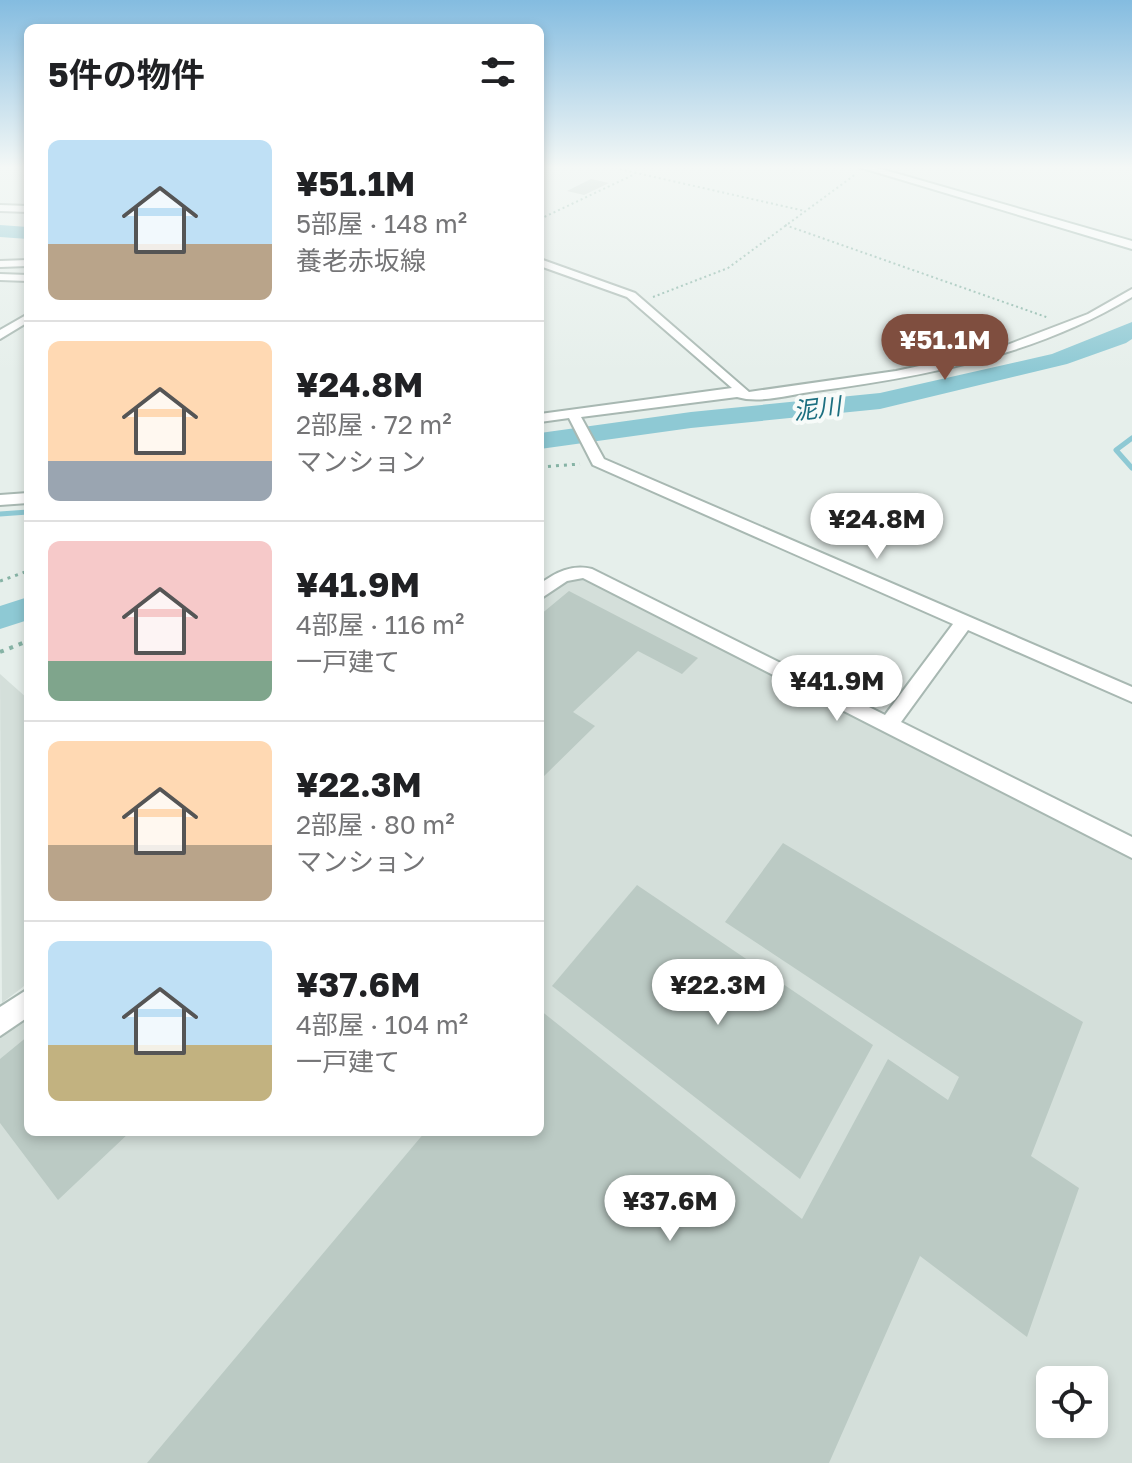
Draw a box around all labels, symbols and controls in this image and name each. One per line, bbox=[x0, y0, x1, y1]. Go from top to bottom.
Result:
icon: filters bbox=[476, 50, 520, 94]
text: 5件の物件 bbox=[48, 54, 205, 94]
text: ¥51.1M bbox=[296, 163, 415, 203]
icon: home bbox=[112, 172, 208, 268]
text: 5部屋 · 148 m² bbox=[296, 208, 467, 239]
text: 養老赤坂線 bbox=[296, 245, 426, 276]
pin: ¥51.1M bbox=[880, 314, 1010, 382]
text: ¥51.1M bbox=[899, 324, 991, 355]
text: ¥24.8M bbox=[296, 364, 423, 404]
icon: home bbox=[112, 373, 208, 469]
water label: 泥川 bbox=[791, 390, 845, 425]
text: 2部屋 · 72 m² bbox=[296, 409, 452, 440]
text: マンション bbox=[296, 446, 426, 477]
pin: ¥24.8M bbox=[812, 493, 942, 561]
text: ¥24.8M bbox=[828, 503, 926, 534]
text: ¥41.9M bbox=[296, 564, 420, 604]
icon: home bbox=[112, 573, 208, 669]
text: 4部屋 · 116 m² bbox=[296, 609, 464, 640]
text: 一戸建て bbox=[296, 646, 400, 677]
pin: ¥41.9M bbox=[772, 655, 902, 723]
text: ¥41.9M bbox=[790, 665, 884, 696]
text: ¥22.3M bbox=[296, 764, 422, 804]
icon: home bbox=[112, 773, 208, 869]
text: 2部屋 · 80 m² bbox=[296, 809, 455, 840]
text: マンション bbox=[296, 846, 426, 877]
pin: ¥22.3M bbox=[653, 959, 783, 1027]
text: ¥37.6M bbox=[296, 964, 420, 1004]
text: ¥22.3M bbox=[670, 969, 766, 1000]
icon: home bbox=[112, 973, 208, 1069]
text: 4部屋 · 104 m² bbox=[296, 1009, 468, 1040]
text: 一戸建て bbox=[296, 1046, 400, 1077]
pin: ¥37.6M bbox=[605, 1175, 735, 1243]
text: ¥37.6M bbox=[622, 1185, 718, 1216]
map controls bbox=[1036, 1366, 1108, 1438]
button: locate bbox=[1036, 1366, 1108, 1438]

